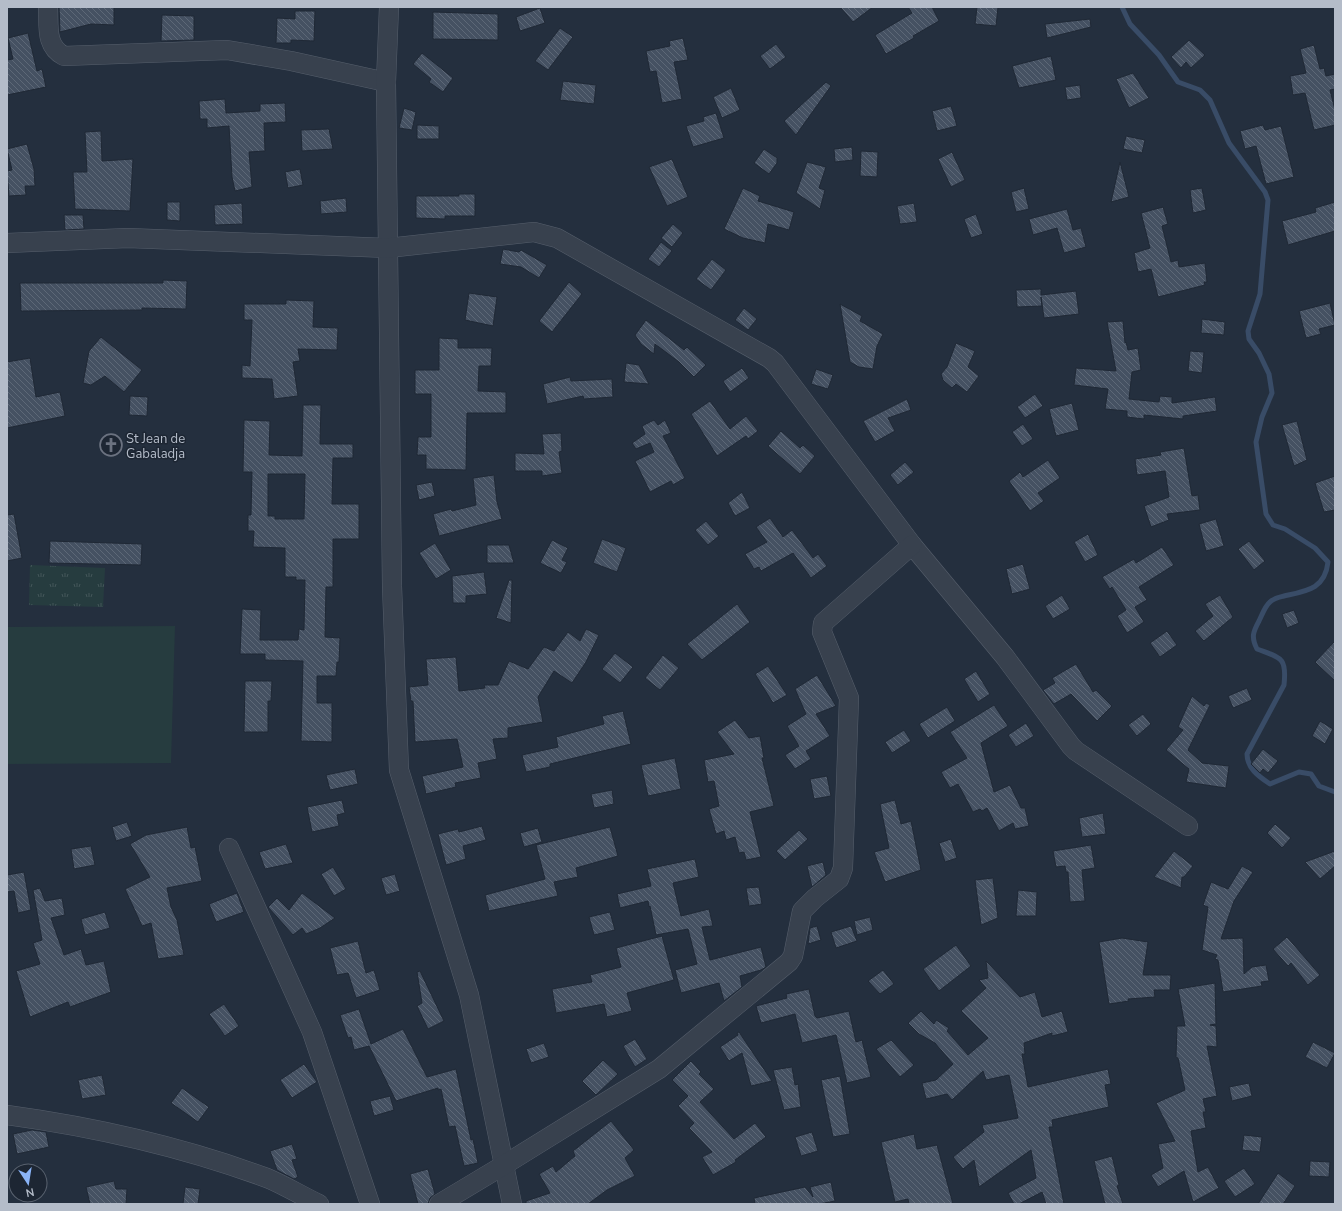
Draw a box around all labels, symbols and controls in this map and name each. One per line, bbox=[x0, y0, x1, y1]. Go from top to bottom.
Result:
place label: St Jean de Gabaladja bbox=[126, 430, 185, 463]
church icon: St Jean de Gabaladja bbox=[98, 432, 124, 458]
north arrow bbox=[8, 1163, 48, 1203]
text: N bbox=[24, 1184, 36, 1200]

